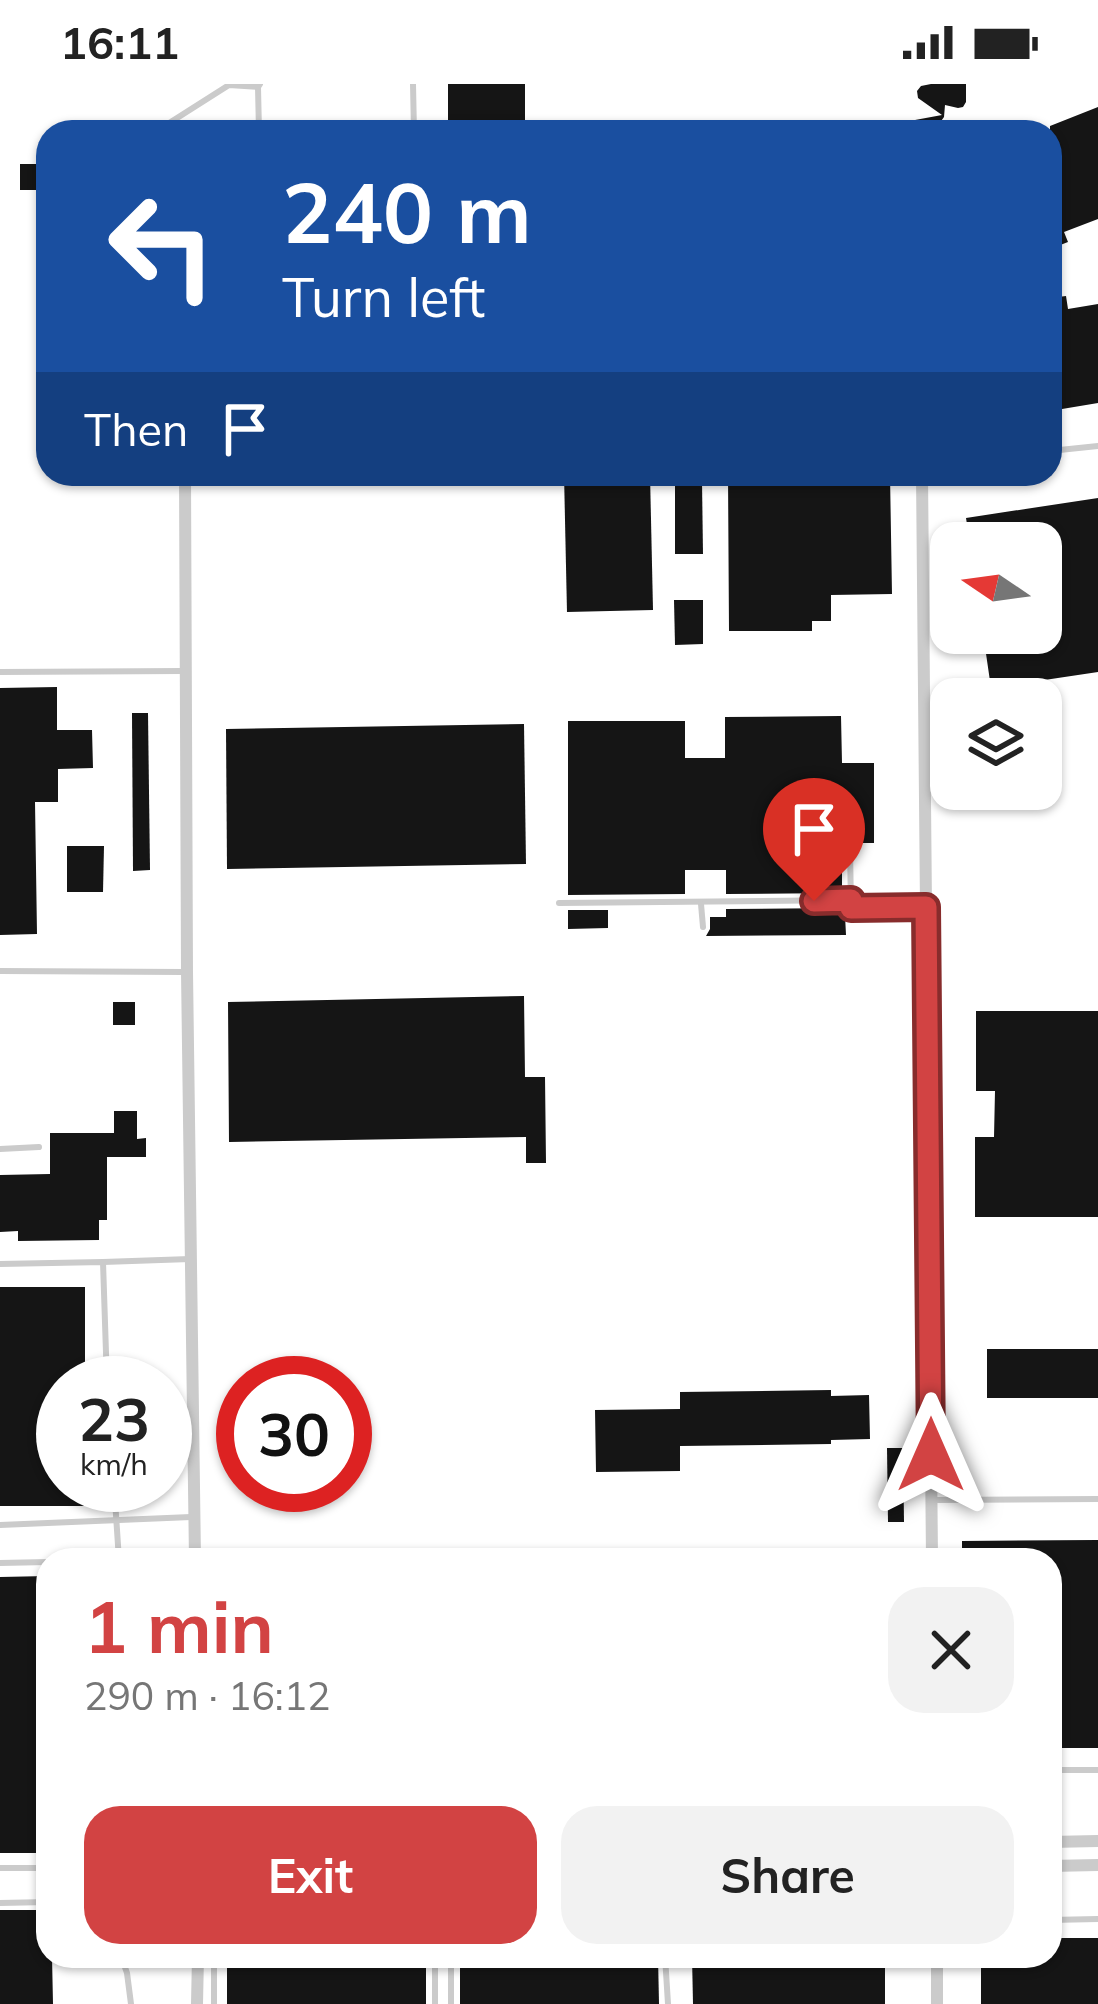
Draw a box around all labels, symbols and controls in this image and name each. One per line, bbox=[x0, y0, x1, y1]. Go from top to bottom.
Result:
text: 16:11 bbox=[60, 14, 179, 70]
text: 240 m bbox=[282, 159, 532, 264]
icon: left bbox=[84, 168, 240, 324]
text: Turn left bbox=[282, 263, 485, 331]
icon: arrive bbox=[212, 396, 278, 462]
text: Then bbox=[84, 401, 188, 457]
north arrow bbox=[930, 522, 1062, 654]
map controls bbox=[930, 522, 1062, 810]
button: layers bbox=[930, 678, 1062, 810]
pin bbox=[763, 778, 865, 901]
icon: arrive bbox=[781, 796, 847, 862]
speed limit sign: 30 bbox=[216, 1356, 372, 1512]
text: 23 bbox=[78, 1381, 150, 1456]
position arrow bbox=[868, 1392, 994, 1518]
text: km/h bbox=[80, 1445, 148, 1483]
text: 1 min bbox=[84, 1581, 274, 1671]
button: close bbox=[888, 1587, 1014, 1713]
text: 290 m · 16:12 bbox=[84, 1671, 330, 1720]
button: Exit bbox=[84, 1806, 537, 1944]
button: Share bbox=[561, 1806, 1014, 1944]

